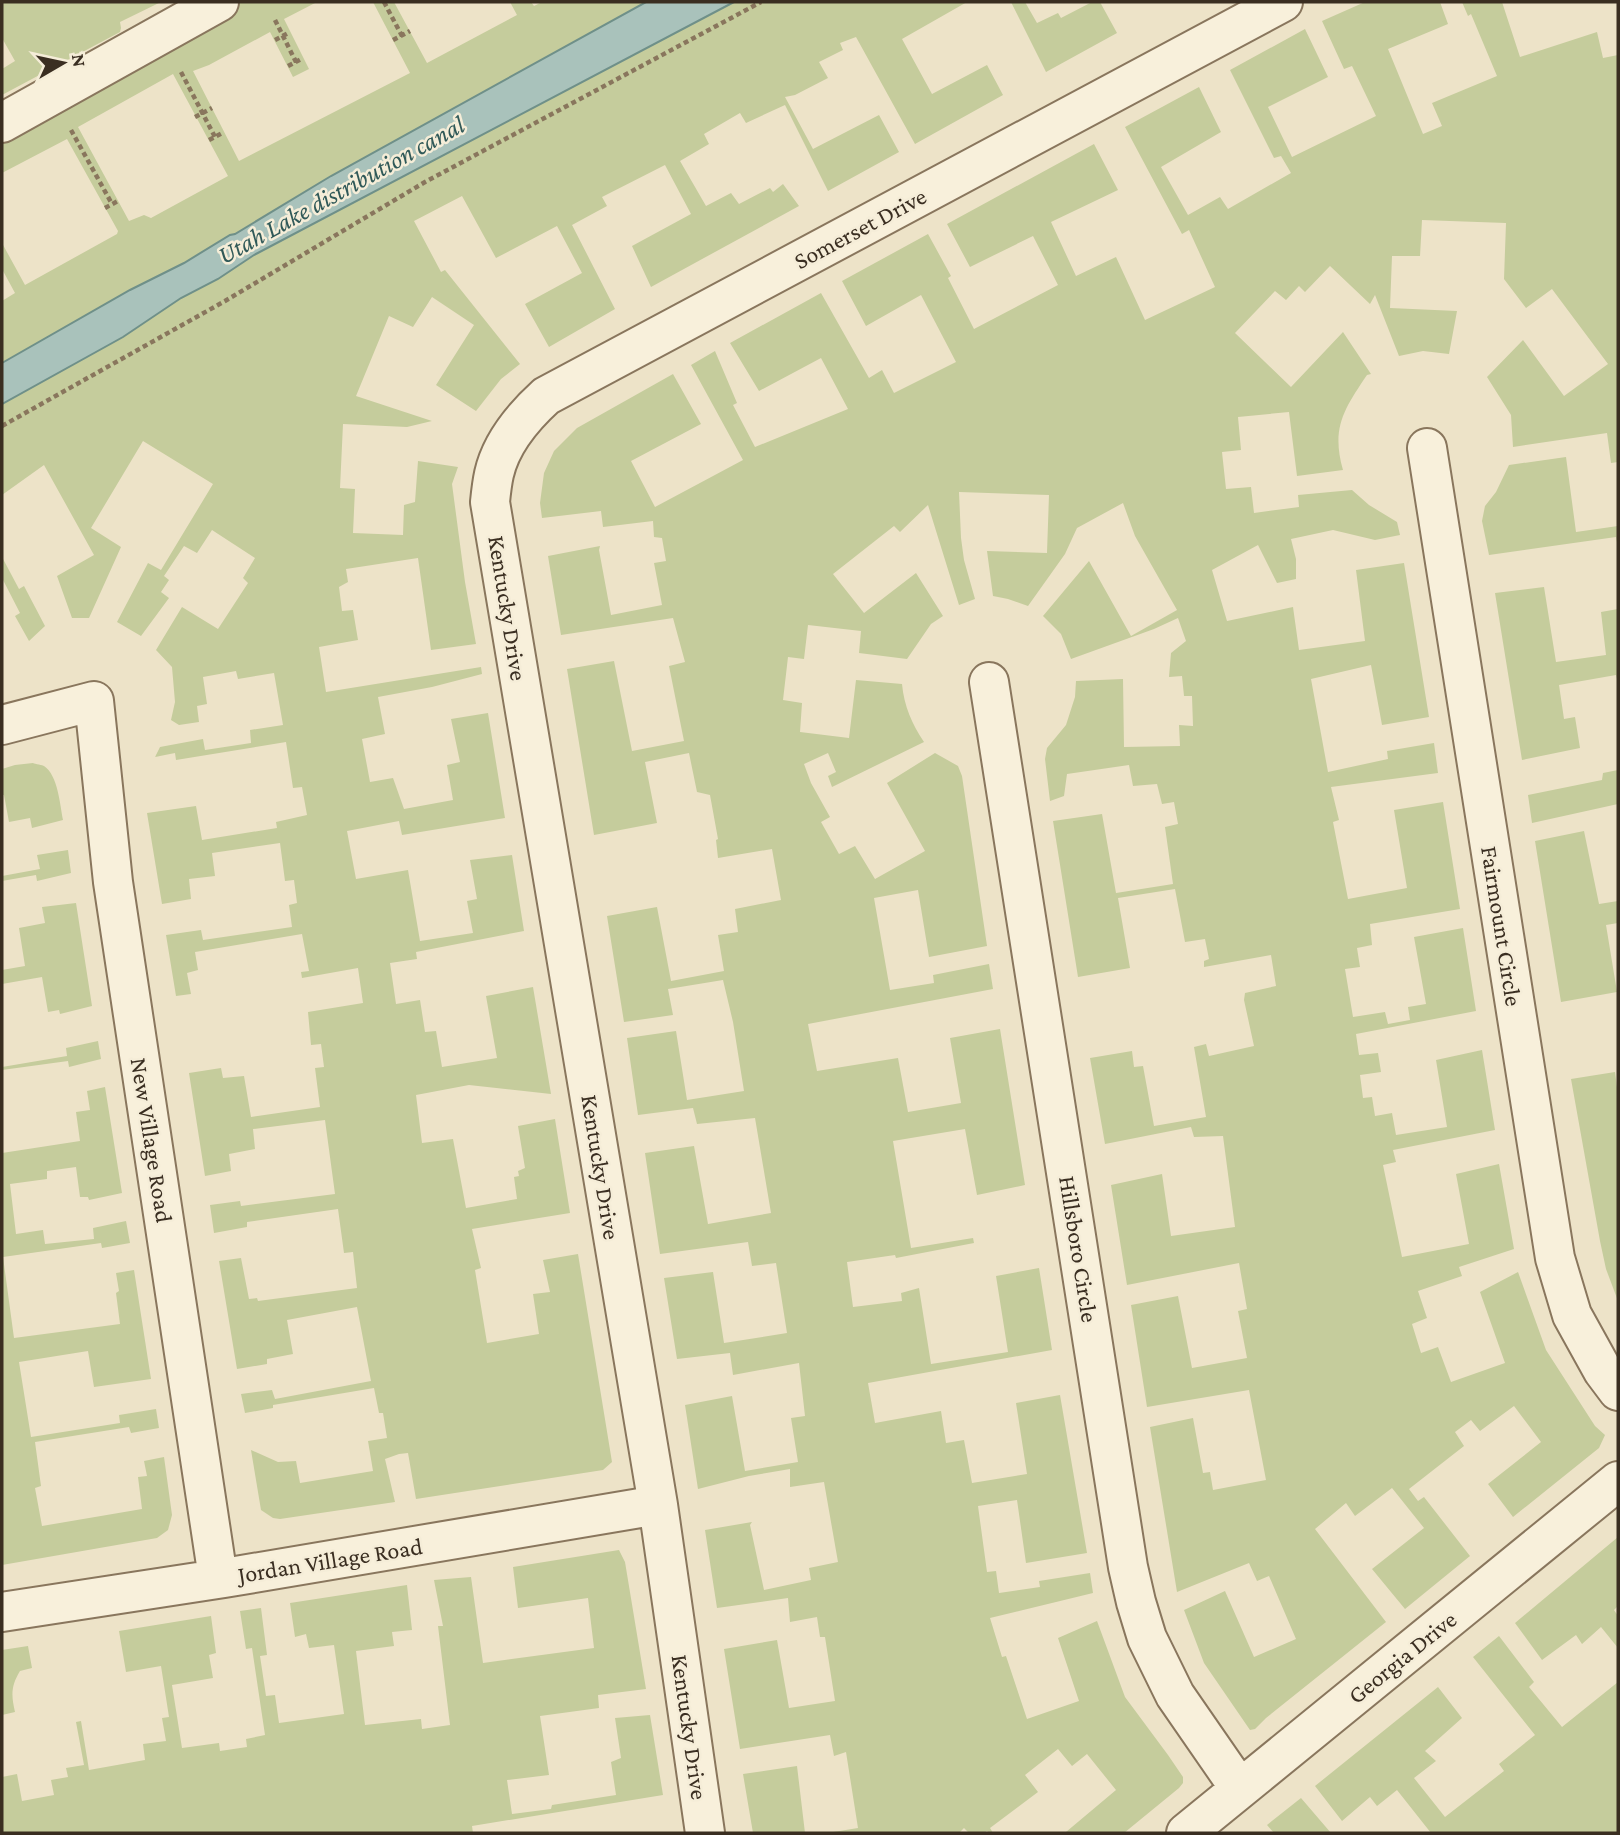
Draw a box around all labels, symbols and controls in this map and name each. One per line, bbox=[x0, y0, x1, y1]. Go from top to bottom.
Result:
north arrow bbox=[28, 28, 98, 98]
text: N bbox=[68, 52, 91, 69]
water label: Utah Lake distribution canal bbox=[213, 110, 470, 270]
street label: Somerset Drive bbox=[789, 182, 931, 274]
street label: Kentucky Drive bbox=[483, 534, 533, 682]
street label: Fairmount Circle bbox=[1476, 844, 1528, 1008]
street label: New Village Road bbox=[126, 1056, 178, 1225]
street label: Kentucky Drive bbox=[576, 1093, 626, 1241]
street label: Hillsboro Circle bbox=[1054, 1174, 1104, 1324]
street label: Jordan Village Road bbox=[234, 1532, 425, 1588]
street label: Georgia Drive bbox=[1342, 1605, 1462, 1709]
street label: Kentucky Drive bbox=[666, 1653, 714, 1801]

